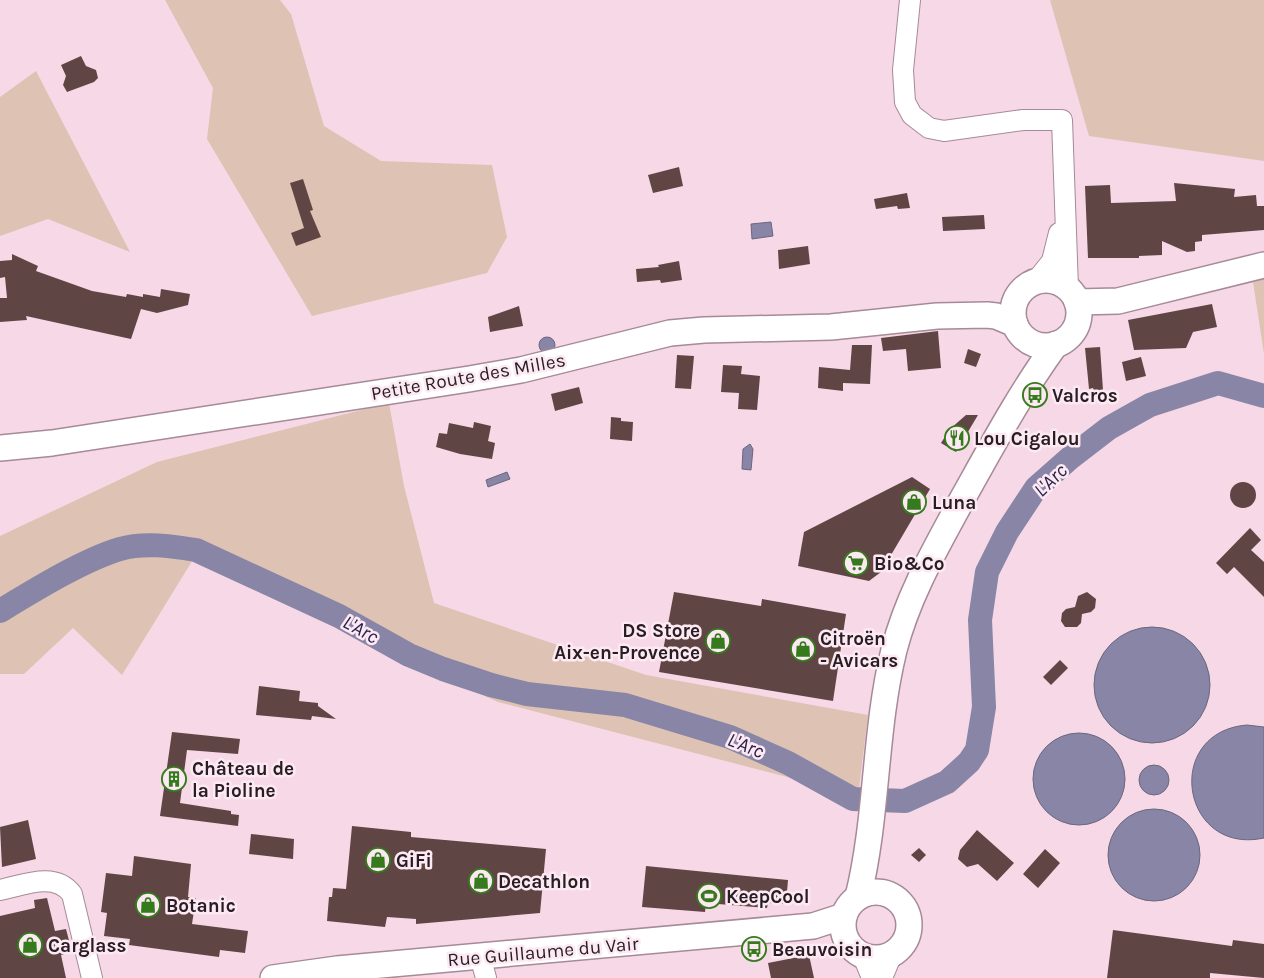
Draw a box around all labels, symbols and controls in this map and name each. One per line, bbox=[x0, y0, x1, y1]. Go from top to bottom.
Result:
street label: Petite Route des Milles bbox=[369, 349, 567, 405]
bus stop icon: Valcros bbox=[1022, 382, 1048, 408]
place label: Valcros bbox=[1052, 385, 1118, 407]
restaurant icon: Lou Cigalou bbox=[944, 425, 970, 451]
place label: Lou Cigalou bbox=[974, 428, 1080, 450]
water label: L'Arc bbox=[1029, 459, 1072, 502]
shop icon: Luna bbox=[901, 489, 927, 515]
place label: Luna bbox=[932, 492, 976, 514]
supermarket icon: Bio&Co bbox=[843, 550, 869, 576]
place label: Bio&Co bbox=[874, 553, 944, 575]
water label: L'Arc bbox=[339, 610, 383, 649]
place label: DS Store Aix-en-Provence bbox=[554, 620, 700, 664]
shop icon: DS Store Aix-en-Provence bbox=[705, 628, 731, 654]
place label: Citroën - Avicars bbox=[820, 628, 898, 672]
shop icon: Citroën - Avicars bbox=[790, 636, 816, 662]
water label: L'Arc bbox=[724, 728, 767, 763]
place label: Château de la Pioline bbox=[192, 758, 294, 802]
building icon: Château de la Pioline bbox=[161, 766, 187, 792]
shop icon: GiFi bbox=[365, 847, 391, 873]
place label: GiFi bbox=[396, 850, 432, 872]
shop icon: Decathlon bbox=[468, 868, 494, 894]
place label: Decathlon bbox=[498, 871, 590, 893]
sports icon: KeepCool bbox=[696, 883, 722, 909]
place label: KeepCool bbox=[726, 886, 810, 908]
shop icon: Botanic bbox=[135, 892, 161, 918]
place label: Botanic bbox=[166, 895, 236, 917]
shop icon: Carglass bbox=[17, 932, 43, 958]
street label: Rue Guillaume du Vair bbox=[447, 933, 640, 971]
place label: Carglass bbox=[48, 935, 126, 957]
bus stop icon: Beauvoisin bbox=[741, 936, 767, 962]
place label: Beauvoisin bbox=[772, 939, 872, 961]

